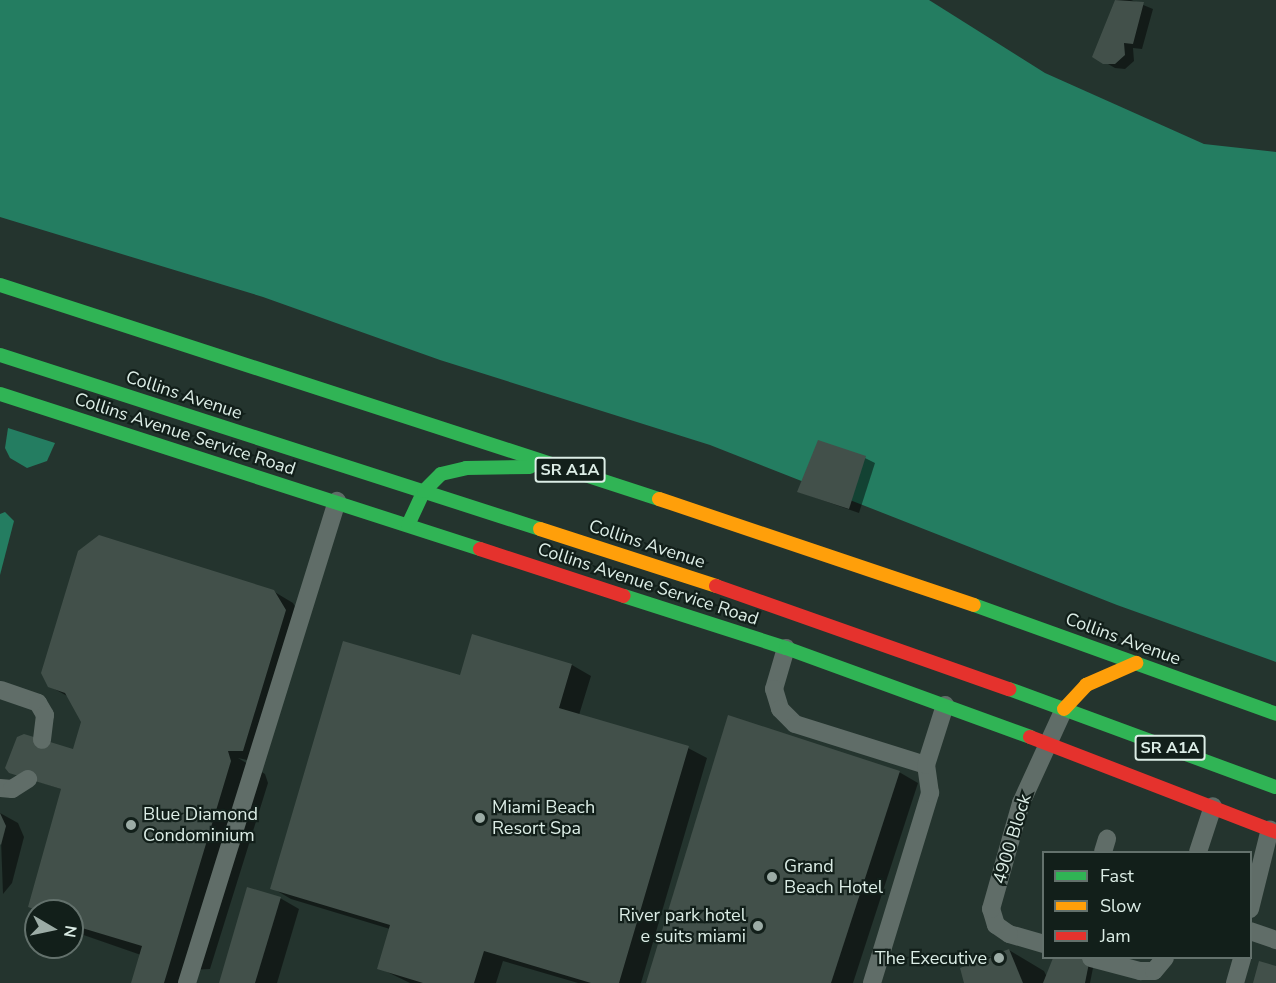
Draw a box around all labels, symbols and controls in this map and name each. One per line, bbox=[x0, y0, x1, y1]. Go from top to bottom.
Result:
street label: Collins Avenue bbox=[123, 366, 245, 424]
street label: Collins Avenue Service Road bbox=[72, 388, 298, 480]
road number: SR A1A bbox=[534, 457, 606, 483]
street label: Collins Avenue bbox=[586, 515, 708, 573]
street label: Collins Avenue Service Road bbox=[535, 538, 761, 630]
street label: Collins Avenue bbox=[1062, 608, 1184, 670]
road number: SR A1A bbox=[1134, 735, 1206, 761]
street label: 4900 Block bbox=[988, 792, 1036, 886]
place label: Miami Beach Resort Spa bbox=[492, 797, 595, 840]
place label: Blue Diamond Condominium bbox=[143, 804, 258, 846]
marker: Miami Beach Resort Spa bbox=[473, 811, 487, 825]
marker: Blue Diamond Condominium bbox=[124, 818, 138, 832]
legend bbox=[1042, 851, 1252, 959]
place label: Grand Beach Hotel bbox=[784, 856, 883, 898]
text: Fast bbox=[1100, 864, 1134, 888]
marker: Grand Beach Hotel bbox=[765, 870, 779, 884]
text: Slow bbox=[1100, 894, 1141, 918]
north arrow bbox=[24, 899, 84, 959]
place label: River park hotel e suits miami bbox=[619, 905, 746, 948]
marker: River park hotel e suits miami bbox=[751, 919, 765, 933]
text: N bbox=[58, 924, 82, 939]
text: Jam bbox=[1100, 924, 1131, 948]
place label: The Executive bbox=[875, 947, 987, 969]
marker: The Executive bbox=[992, 951, 1006, 965]

